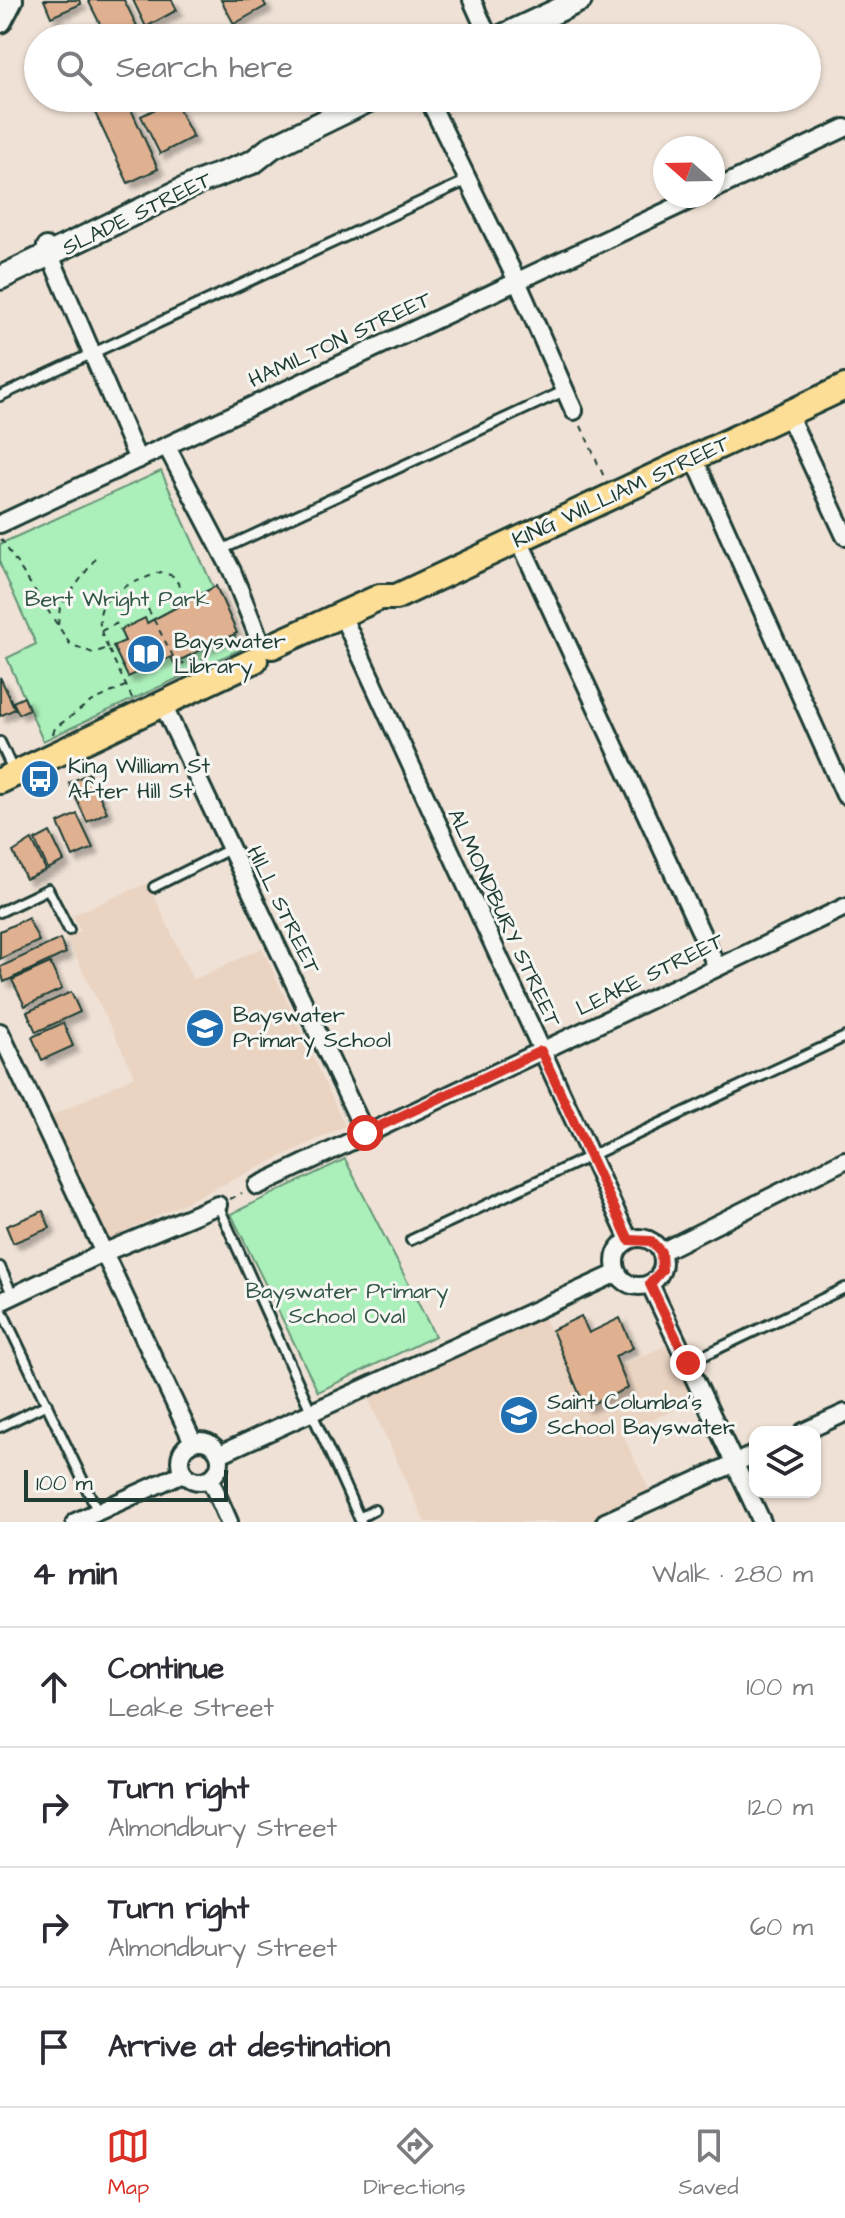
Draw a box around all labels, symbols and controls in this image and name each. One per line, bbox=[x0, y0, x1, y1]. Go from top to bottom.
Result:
search box bbox=[24, 24, 821, 112]
icon: search bbox=[52, 46, 96, 90]
text: Search here bbox=[116, 47, 293, 89]
north arrow bbox=[653, 136, 725, 208]
street label: SLADE STREET bbox=[57, 164, 217, 264]
street label: HAMILTON STREET bbox=[243, 284, 437, 396]
street label: KING WILLIAM STREET bbox=[507, 428, 735, 556]
park label: Bert Wright Park bbox=[25, 584, 210, 616]
place label: Bayswater Library bbox=[174, 626, 286, 683]
library icon: Bayswater Library bbox=[125, 633, 167, 675]
place label: King William St After Hill St bbox=[68, 751, 210, 807]
bus stop icon: King William St After Hill St bbox=[19, 758, 61, 800]
street label: ALMONDBURY STREET bbox=[440, 804, 568, 1033]
street label: HILL STREET bbox=[239, 841, 328, 980]
street label: LEAKE STREET bbox=[571, 926, 729, 1024]
place label: Bayswater Primary School bbox=[233, 1000, 391, 1057]
school or university icon: Bayswater Primary School bbox=[184, 1007, 226, 1049]
route start bbox=[347, 1115, 383, 1151]
park label: Bayswater Primary School Oval bbox=[246, 1276, 448, 1332]
route end bbox=[670, 1345, 706, 1381]
place label: Saint Columba's School Bayswater bbox=[547, 1387, 735, 1444]
school or university icon: Saint Columba's School Bayswater bbox=[498, 1394, 540, 1436]
map controls bbox=[749, 1426, 821, 1498]
button: layers bbox=[749, 1426, 821, 1498]
scale bar bbox=[24, 1466, 228, 1502]
text: 100 m bbox=[36, 1468, 93, 1499]
text: 4 min bbox=[32, 1550, 117, 1598]
text: Walk · 280 m bbox=[652, 1556, 813, 1592]
text: Continue bbox=[108, 1648, 224, 1690]
icon: ahead bbox=[32, 1665, 76, 1709]
text: 100 m bbox=[746, 1669, 813, 1705]
text: Leake Street bbox=[108, 1690, 274, 1726]
text: Turn right bbox=[108, 1768, 249, 1810]
icon: right bbox=[32, 1785, 76, 1829]
text: 120 m bbox=[748, 1789, 813, 1825]
text: Almondbury Street bbox=[108, 1810, 337, 1846]
text: Turn right bbox=[108, 1888, 249, 1930]
icon: right bbox=[32, 1905, 76, 1949]
text: 60 m bbox=[750, 1909, 813, 1945]
text: Almondbury Street bbox=[108, 1930, 337, 1966]
icon: arrive bbox=[32, 2025, 76, 2069]
text: Arrive at destination bbox=[108, 2026, 390, 2068]
tab: Map bbox=[106, 2124, 150, 2203]
tab: Directions bbox=[363, 2124, 466, 2203]
tab: Saved bbox=[679, 2124, 739, 2203]

